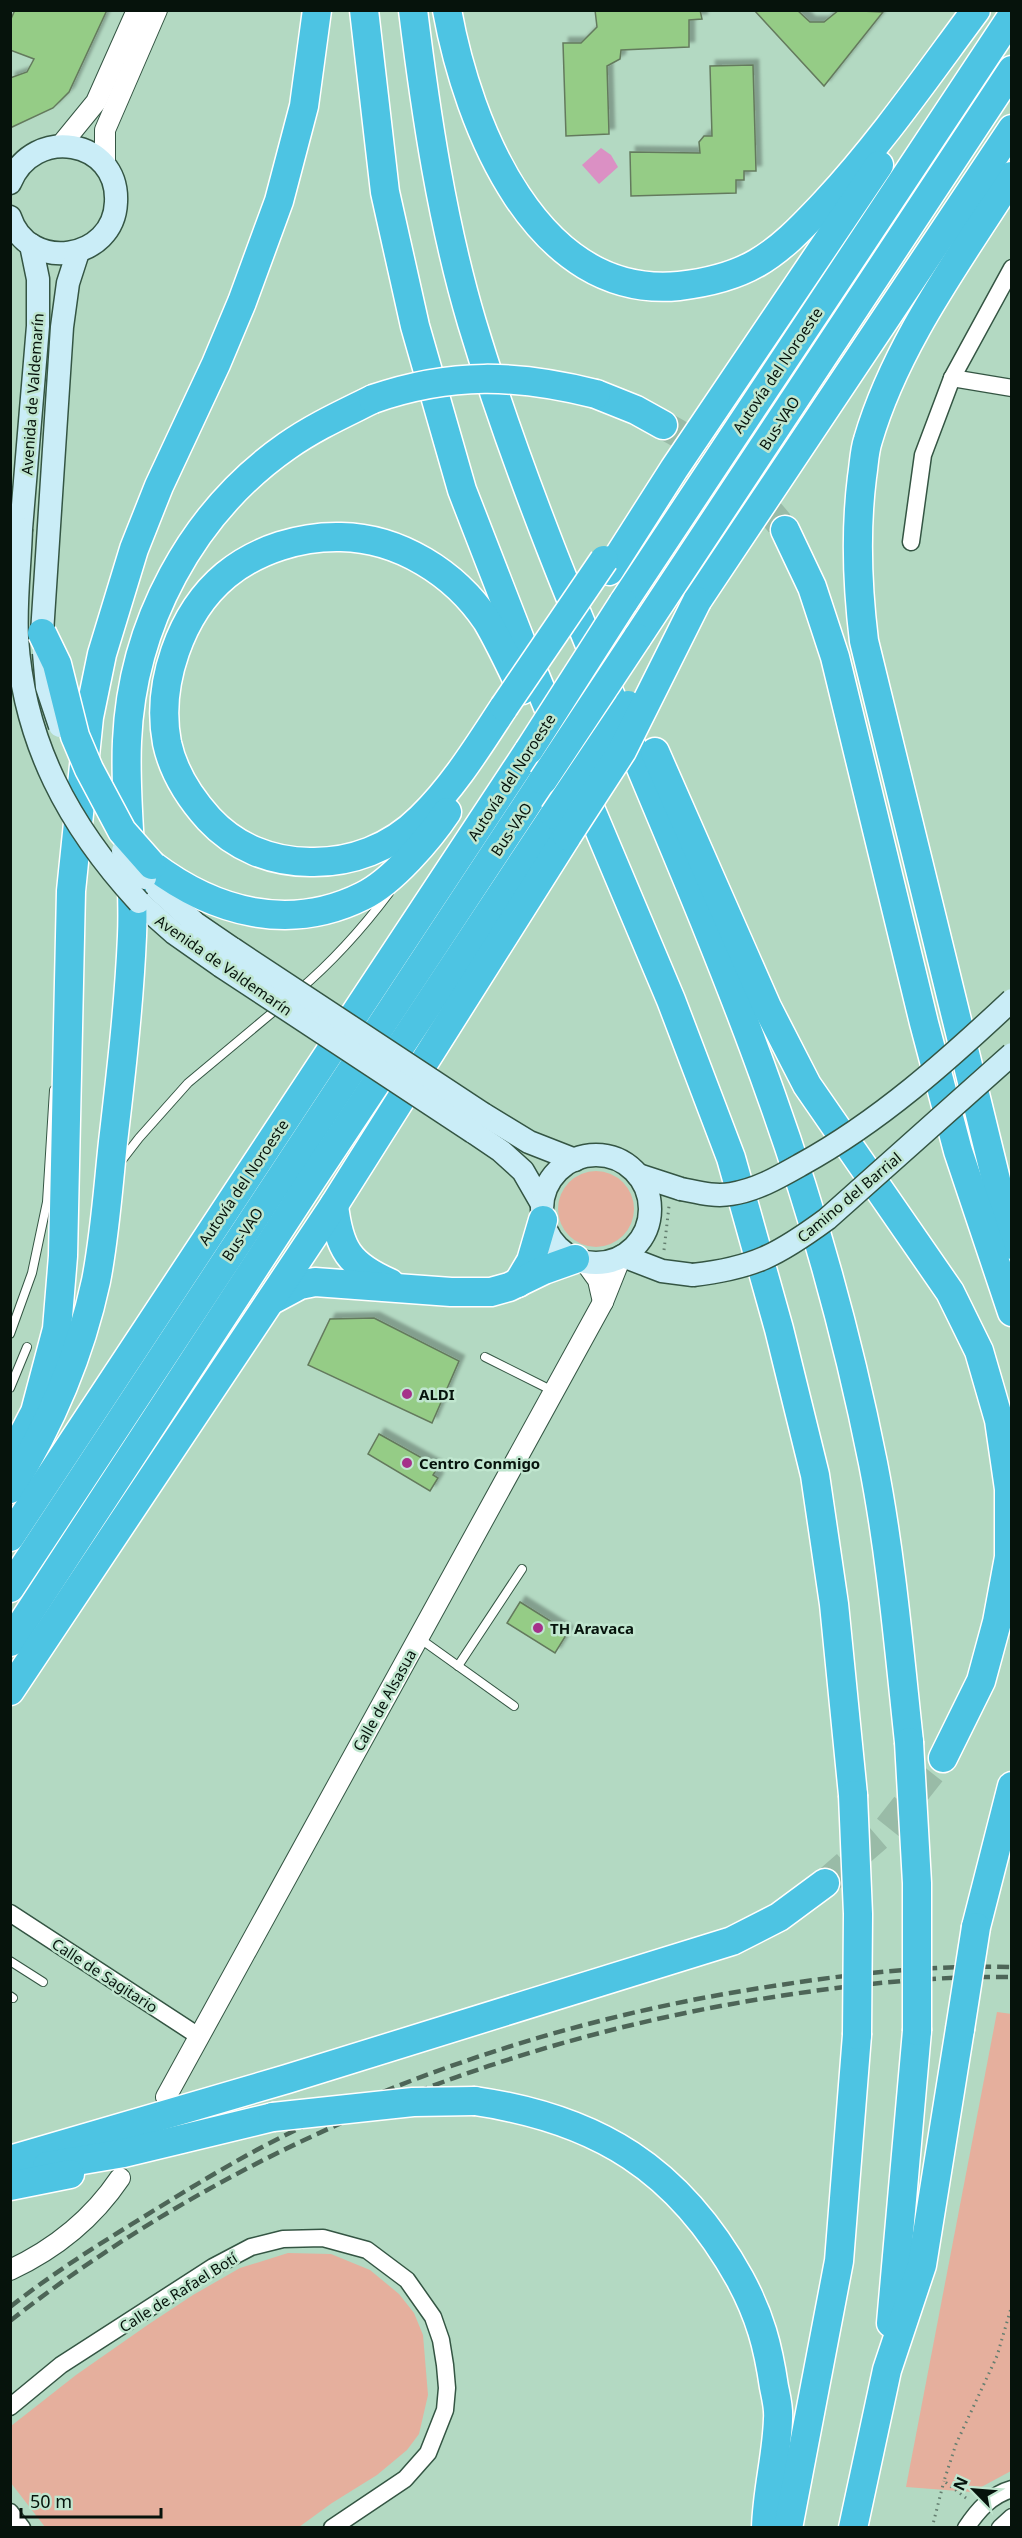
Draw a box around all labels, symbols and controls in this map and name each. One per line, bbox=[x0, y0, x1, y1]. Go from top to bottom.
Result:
street label: Autovía del Noroeste bbox=[728, 303, 826, 437]
street label: Avenida de Valdemarín bbox=[16, 312, 48, 476]
street label: Bus-VAO bbox=[754, 392, 804, 454]
street label: Autovía del Noroeste bbox=[463, 710, 559, 844]
street label: Bus-VAO bbox=[486, 798, 536, 860]
street label: Avenida de Valdemarín bbox=[152, 910, 296, 1020]
street label: Autovía del Noroeste bbox=[194, 1115, 292, 1249]
street label: Camino del Barrial bbox=[793, 1147, 905, 1247]
street label: Bus-VAO bbox=[217, 1203, 267, 1265]
place label: ALDI bbox=[419, 1384, 455, 1404]
marker: ALDI bbox=[400, 1387, 414, 1401]
place label: Centro Conmigo bbox=[419, 1453, 540, 1473]
marker: Centro Conmigo bbox=[400, 1456, 414, 1470]
place label: TH Aravaca bbox=[550, 1618, 634, 1638]
marker: TH Aravaca bbox=[531, 1621, 545, 1635]
street label: Calle de Alsasua bbox=[348, 1646, 420, 1754]
street label: Calle de Sagitario bbox=[48, 1933, 162, 2017]
street label: Calle de Rafael Botí bbox=[115, 2247, 242, 2336]
north arrow bbox=[944, 2460, 1004, 2520]
text: N bbox=[948, 2473, 973, 2494]
scale bar bbox=[21, 2481, 160, 2519]
text: 50 m bbox=[30, 2489, 72, 2513]

